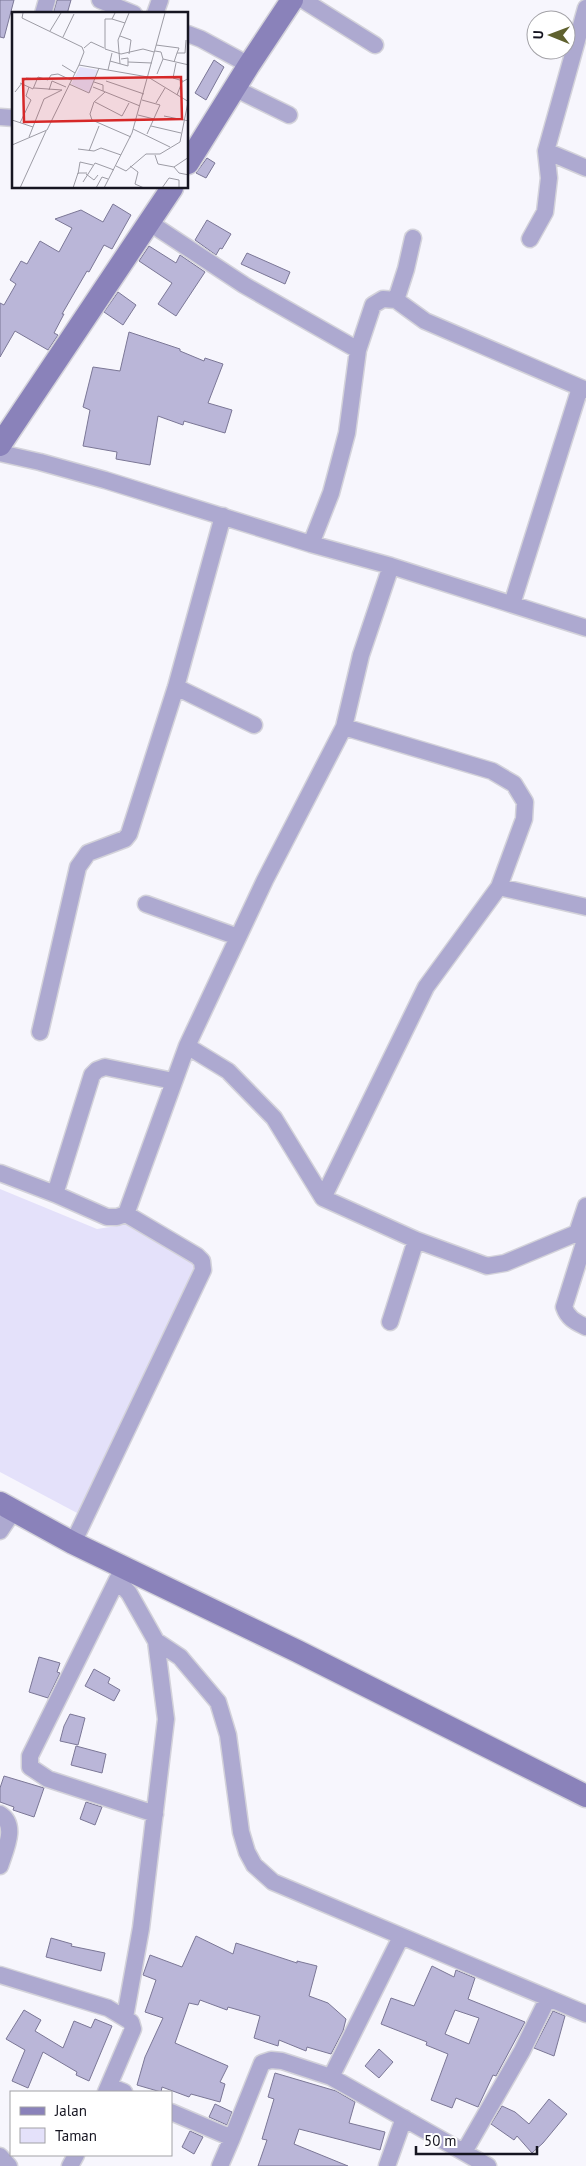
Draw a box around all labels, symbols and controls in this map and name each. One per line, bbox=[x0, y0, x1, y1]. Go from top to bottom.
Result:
north arrow bbox=[526, 10, 576, 60]
inset map bbox=[12, 12, 189, 189]
text: U bbox=[529, 30, 547, 39]
legend bbox=[10, 2091, 172, 2156]
text: Jalan bbox=[54, 2101, 87, 2120]
scale bar bbox=[416, 2124, 537, 2156]
text: Taman bbox=[55, 2126, 97, 2145]
text: 50 m bbox=[424, 2131, 457, 2150]

